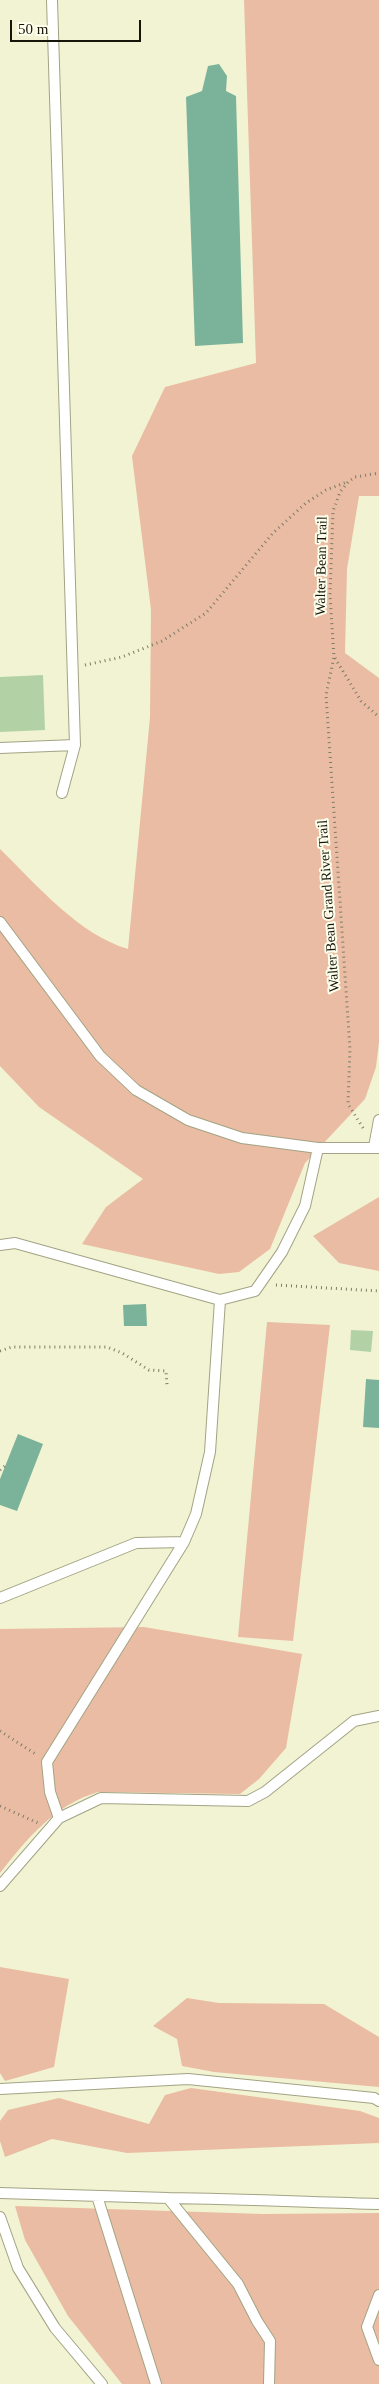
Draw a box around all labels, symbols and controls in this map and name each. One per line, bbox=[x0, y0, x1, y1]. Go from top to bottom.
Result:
scale bar bbox=[12, 10, 144, 42]
text: 50 m bbox=[18, 21, 48, 37]
street label: Walter Bean Trail bbox=[313, 516, 331, 616]
street label: Walter Bean Grand River Trail bbox=[315, 819, 343, 993]

